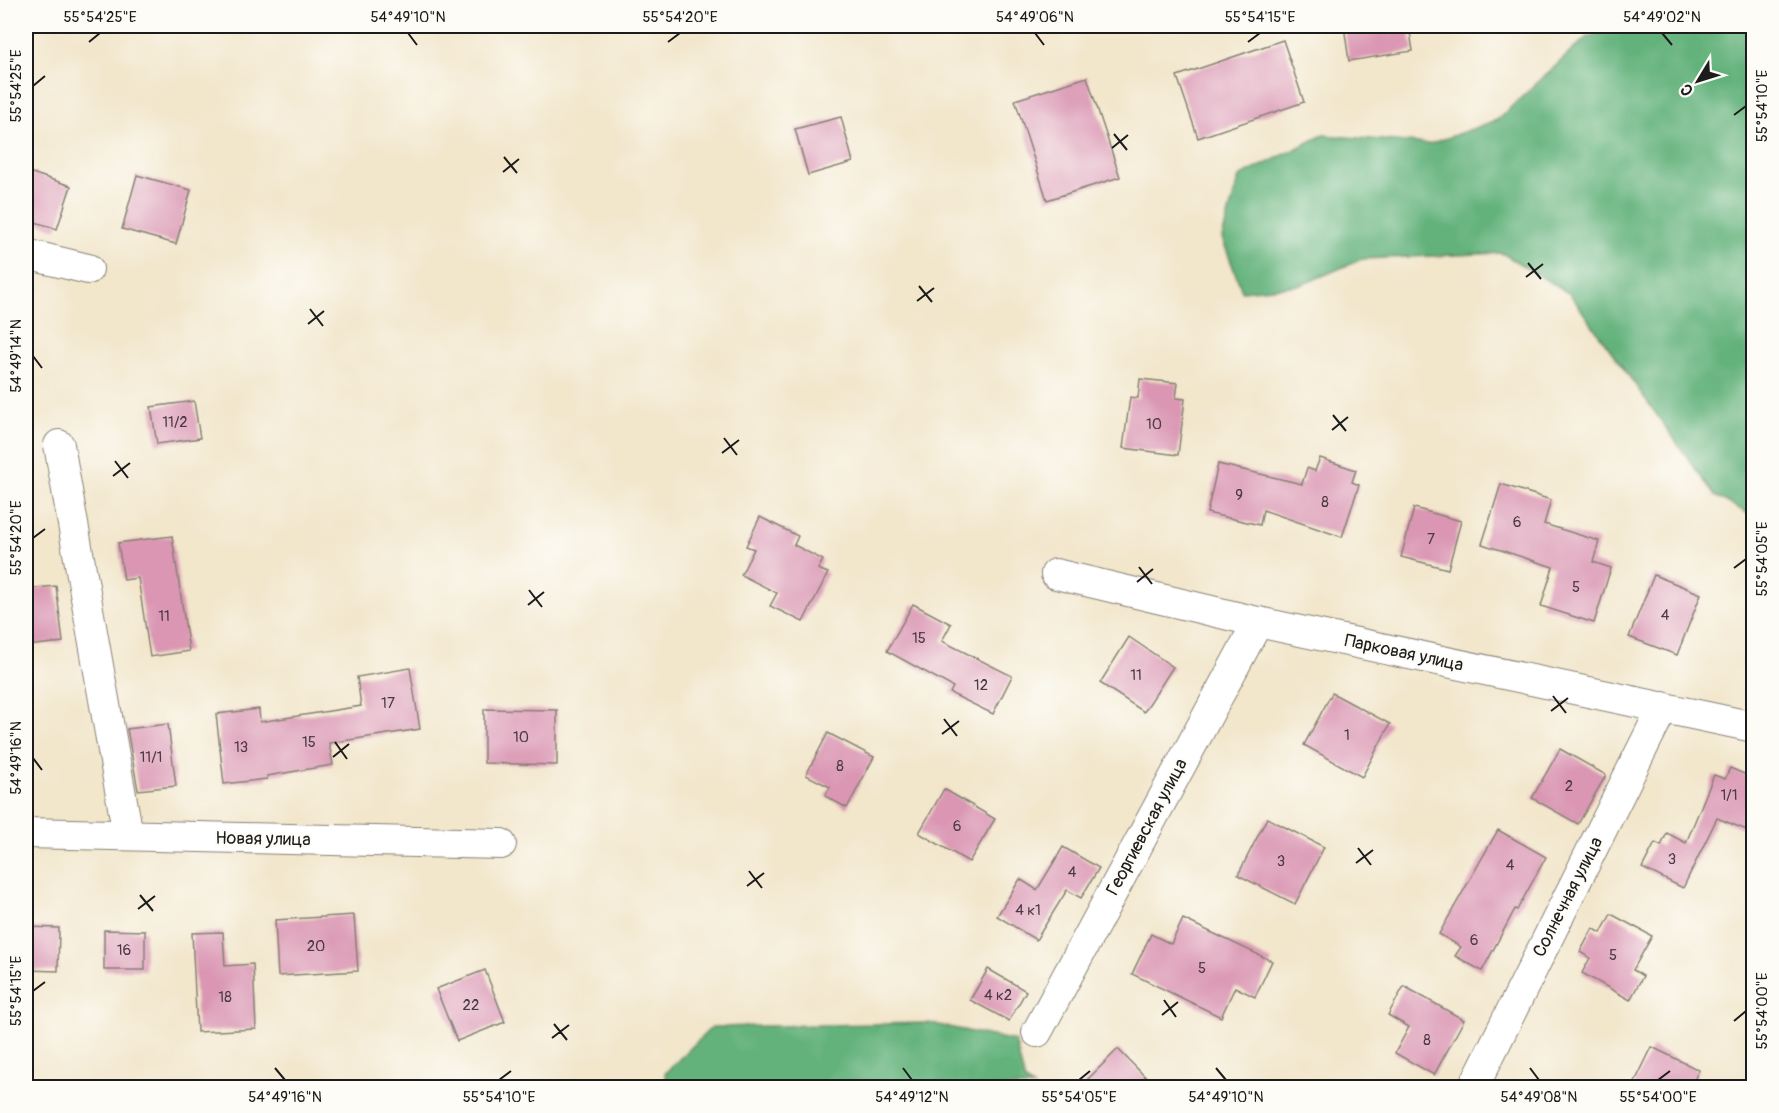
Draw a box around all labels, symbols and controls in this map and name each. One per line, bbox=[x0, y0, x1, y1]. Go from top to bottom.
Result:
text: 55°54'25"E bbox=[63, 8, 137, 27]
text: 54°49'10"N bbox=[370, 8, 446, 27]
text: 55°54'20"E bbox=[642, 8, 718, 27]
text: 54°49'06"N bbox=[996, 8, 1074, 27]
text: 55°54'15"E bbox=[1225, 8, 1295, 27]
text: 54°49'02"N bbox=[1623, 8, 1701, 27]
text: 55°54'25"E bbox=[7, 49, 26, 123]
north arrow bbox=[1668, 51, 1728, 111]
text: 55°54'10"E bbox=[1753, 69, 1772, 142]
text: С bbox=[1676, 79, 1698, 100]
text: 54°49'14"N bbox=[7, 319, 26, 393]
house number: 11/2 bbox=[162, 413, 188, 432]
house number: 10 bbox=[1146, 415, 1162, 434]
house number: 9 bbox=[1235, 486, 1243, 505]
house number: 8 bbox=[1321, 493, 1329, 512]
text: 55°54'20"E bbox=[7, 500, 26, 576]
house number: 6 bbox=[1513, 513, 1521, 532]
text: 55°54'05"E bbox=[1753, 521, 1772, 596]
house number: 7 bbox=[1427, 530, 1435, 549]
house number: 5 bbox=[1572, 578, 1580, 597]
house number: 4 bbox=[1661, 606, 1670, 625]
house number: 11 bbox=[158, 607, 170, 626]
house number: 15 bbox=[912, 629, 926, 648]
street label: Парковая улица bbox=[1342, 629, 1466, 677]
house number: 11 bbox=[1130, 666, 1142, 685]
house number: 12 bbox=[974, 676, 988, 695]
house number: 17 bbox=[381, 694, 395, 713]
text: 54°49'16"N bbox=[7, 721, 26, 795]
house number: 1 bbox=[1344, 726, 1350, 745]
house number: 10 bbox=[513, 728, 529, 747]
house number: 15 bbox=[302, 733, 316, 752]
house number: 13 bbox=[234, 738, 248, 757]
house number: 11/1 bbox=[140, 748, 162, 767]
street label: Георгиевская улица bbox=[1101, 755, 1193, 899]
house number: 8 bbox=[836, 757, 844, 776]
house number: 2 bbox=[1565, 777, 1573, 796]
house number: 1/1 bbox=[1720, 786, 1738, 805]
house number: 6 bbox=[953, 817, 961, 836]
street label: Новая улица bbox=[215, 827, 311, 851]
street label: Солнечная улица bbox=[1528, 833, 1608, 961]
house number: 3 bbox=[1668, 850, 1676, 869]
house number: 3 bbox=[1277, 852, 1285, 871]
house number: 4 bbox=[1506, 856, 1515, 875]
house number: 4 bbox=[1068, 863, 1077, 882]
house number: 4 к1 bbox=[1015, 901, 1041, 920]
house number: 6 bbox=[1470, 931, 1478, 950]
house number: 20 bbox=[307, 937, 325, 956]
house number: 16 bbox=[117, 941, 131, 960]
house number: 5 bbox=[1609, 946, 1617, 965]
text: 55°54'15"E bbox=[7, 956, 26, 1026]
house number: 5 bbox=[1198, 959, 1206, 978]
text: 55°54'00"E bbox=[1753, 972, 1772, 1050]
house number: 4 к2 bbox=[984, 986, 1012, 1005]
house number: 18 bbox=[218, 988, 232, 1007]
house number: 22 bbox=[463, 996, 479, 1015]
house number: 8 bbox=[1423, 1031, 1431, 1050]
text: 54°49'16"N bbox=[248, 1088, 322, 1107]
text: 55°54'10"E bbox=[463, 1088, 536, 1107]
text: 54°49'12"N bbox=[875, 1088, 949, 1107]
text: 55°54'05"E bbox=[1042, 1088, 1117, 1107]
text: 54°49'10"N bbox=[1188, 1088, 1264, 1107]
text: 54°49'08"N bbox=[1501, 1088, 1577, 1107]
text: 55°54'00"E bbox=[1619, 1088, 1697, 1107]

